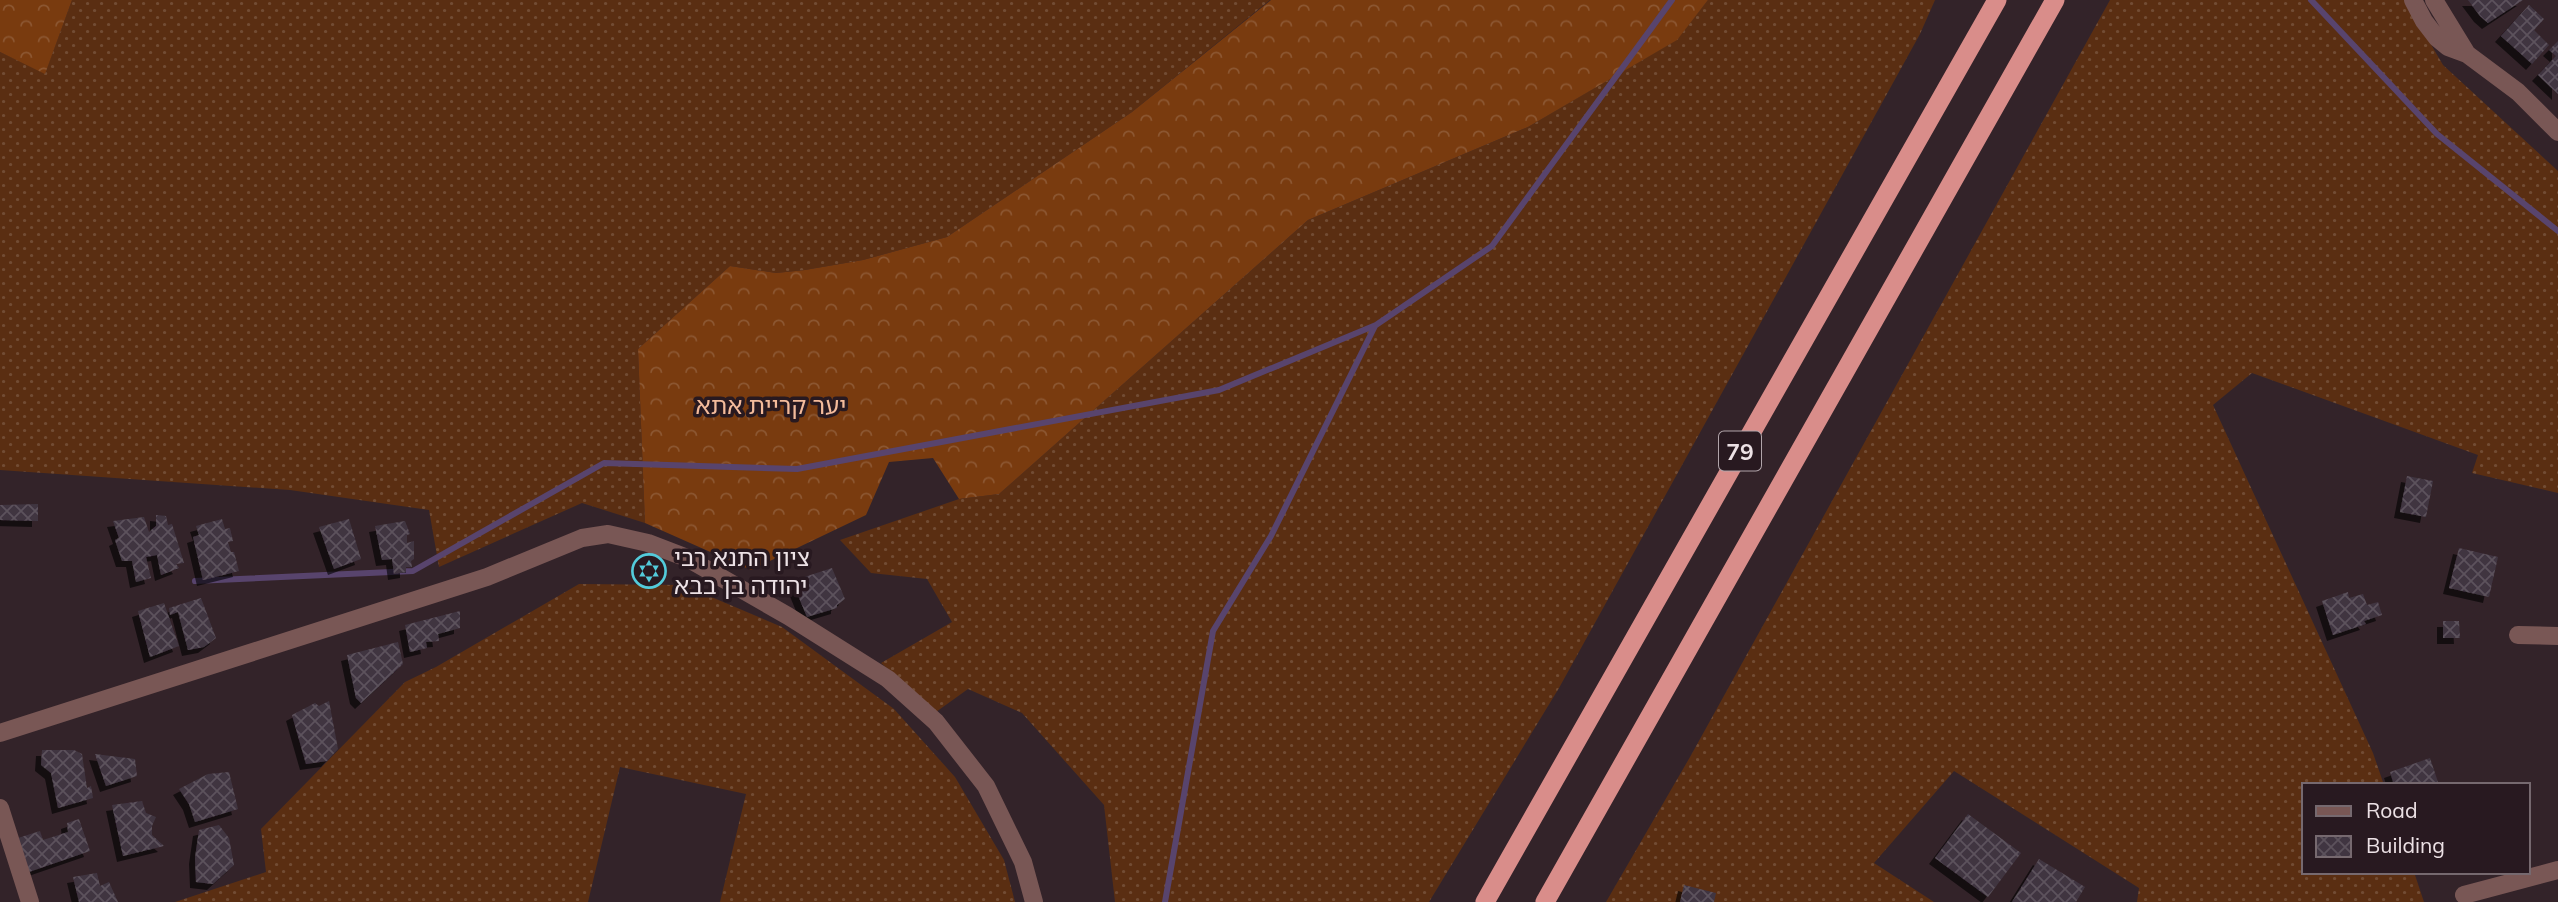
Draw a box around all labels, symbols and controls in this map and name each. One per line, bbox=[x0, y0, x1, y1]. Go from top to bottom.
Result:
park label: יער קריית אתא bbox=[696, 390, 846, 420]
road number: 79 bbox=[1719, 432, 1761, 471]
place label: ציון התנא רבי יהודה בן בבא bbox=[674, 542, 810, 600]
synagogue icon: ציון התנא רבי יהודה בן בבא bbox=[630, 552, 668, 590]
legend bbox=[2302, 783, 2530, 874]
text: Road bbox=[2366, 797, 2417, 823]
text: Building bbox=[2366, 832, 2445, 858]

